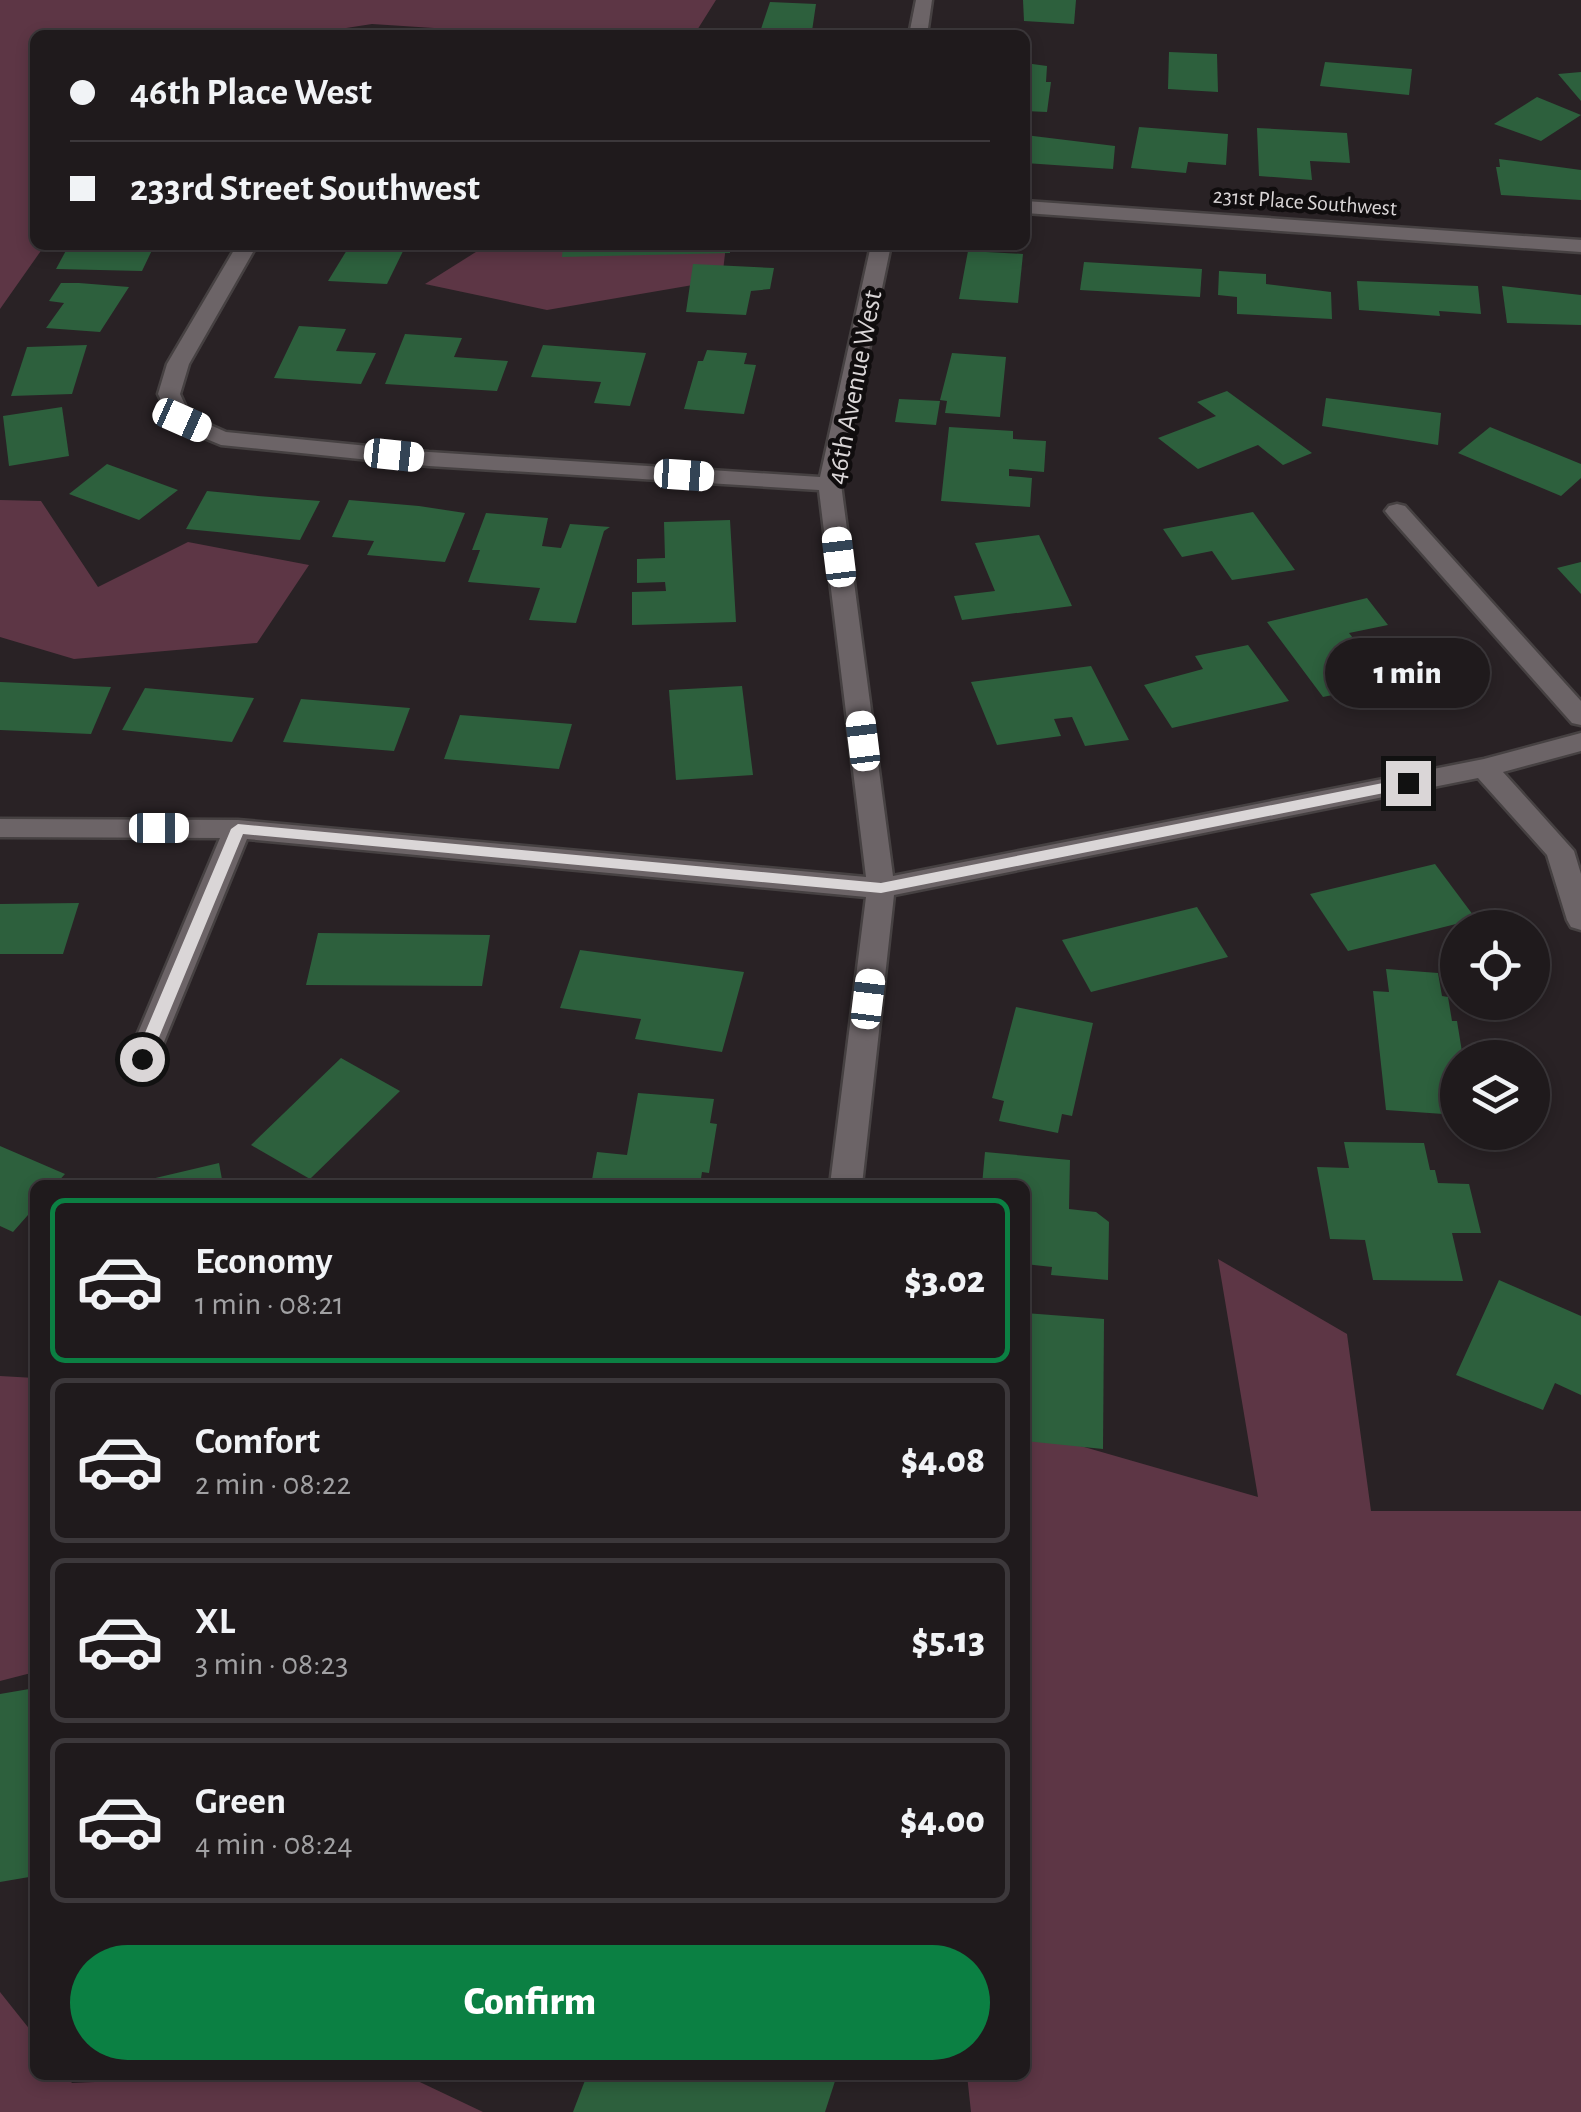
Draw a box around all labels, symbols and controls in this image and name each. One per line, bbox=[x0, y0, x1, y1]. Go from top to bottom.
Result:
text: 46th Place West bbox=[130, 74, 372, 112]
text: 233rd Street Southwest bbox=[130, 170, 480, 208]
street label: 231st Place Southwest bbox=[1212, 185, 1398, 219]
street label: 46th Avenue West bbox=[822, 288, 888, 487]
car bbox=[148, 394, 216, 446]
car bbox=[363, 437, 425, 473]
car bbox=[653, 458, 715, 492]
car bbox=[820, 525, 858, 589]
callout: 1 min bbox=[1326, 638, 1490, 708]
text: 1 min bbox=[1373, 657, 1442, 689]
car bbox=[844, 709, 882, 773]
route end bbox=[1386, 761, 1431, 806]
car bbox=[129, 813, 189, 843]
map controls bbox=[1440, 910, 1550, 1150]
button: locate bbox=[1440, 910, 1550, 1020]
car bbox=[849, 967, 887, 1031]
route start bbox=[120, 1037, 165, 1082]
button: layers bbox=[1440, 1040, 1550, 1150]
icon: car bbox=[75, 1236, 165, 1326]
text: Economy bbox=[195, 1243, 333, 1281]
text: $3.02 bbox=[904, 1262, 985, 1300]
text: 1 min · 08:21 bbox=[195, 1288, 344, 1320]
icon: car bbox=[75, 1416, 165, 1506]
text: Comfort bbox=[195, 1423, 320, 1461]
text: $4.08 bbox=[901, 1442, 985, 1480]
text: 2 min · 08:22 bbox=[195, 1468, 351, 1500]
icon: car bbox=[75, 1596, 165, 1686]
text: XL bbox=[195, 1603, 235, 1641]
text: $5.13 bbox=[912, 1622, 985, 1660]
text: 3 min · 08:23 bbox=[195, 1648, 348, 1680]
icon: car bbox=[75, 1776, 165, 1866]
text: Green bbox=[195, 1783, 286, 1821]
text: $4.00 bbox=[900, 1802, 985, 1840]
text: 4 min · 08:24 bbox=[195, 1828, 353, 1860]
button: Confirm bbox=[70, 1945, 990, 2060]

